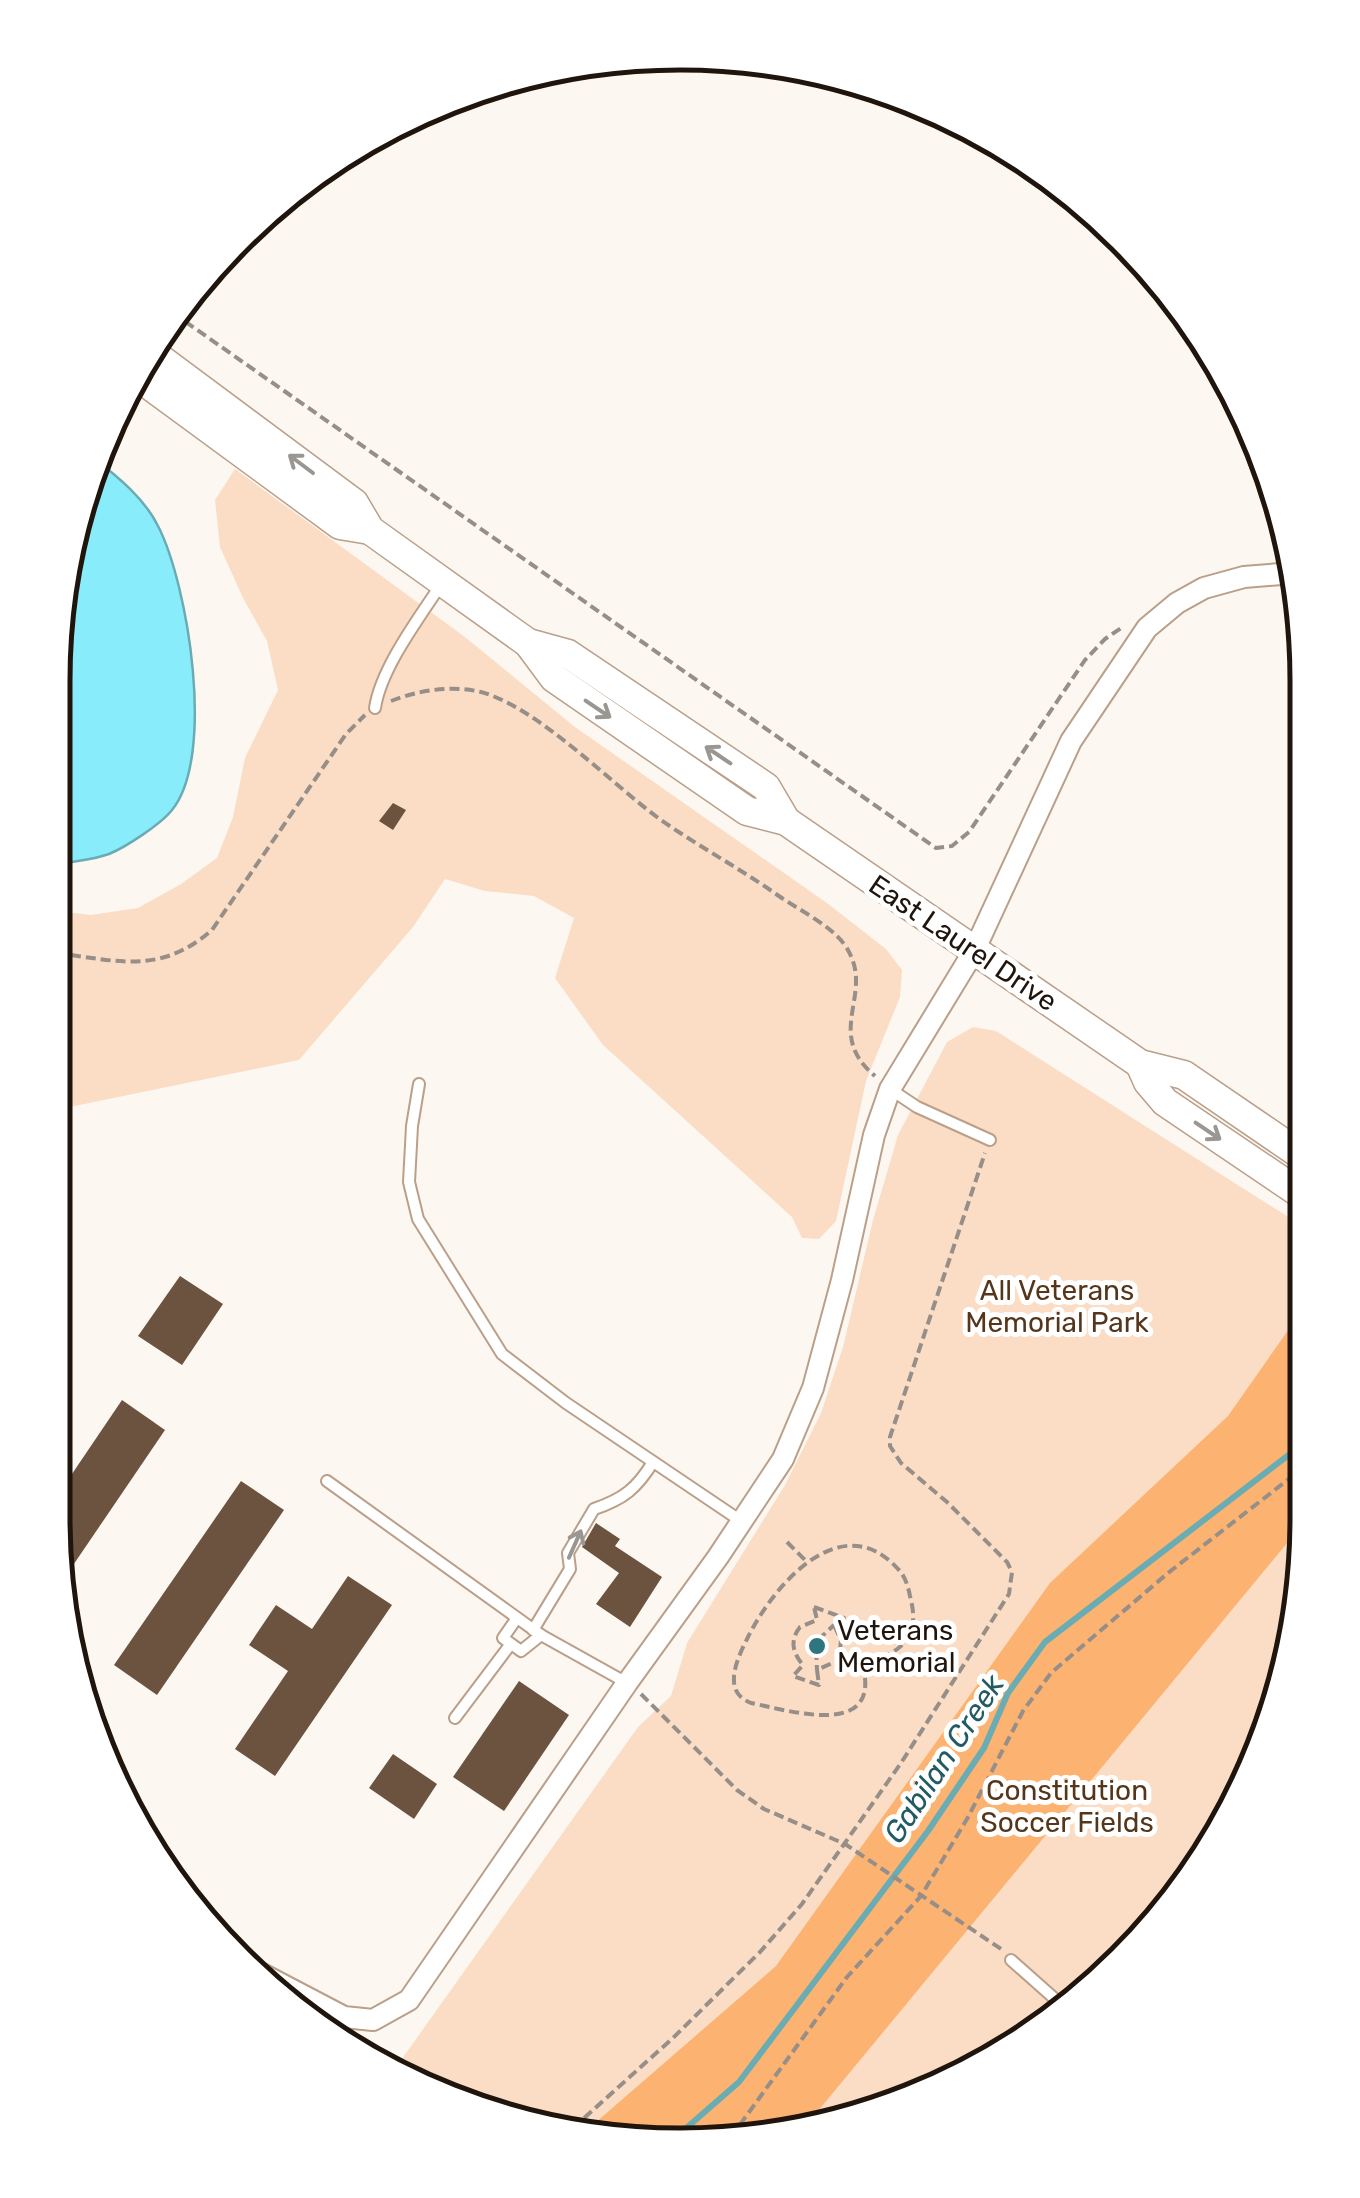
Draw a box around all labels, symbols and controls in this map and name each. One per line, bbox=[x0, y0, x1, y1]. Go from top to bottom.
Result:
one-way arrow bbox=[288, 453, 315, 474]
one-way arrow bbox=[584, 698, 611, 719]
one-way arrow bbox=[704, 744, 732, 765]
street label: East Laurel Drive bbox=[863, 868, 1063, 1018]
one-way arrow bbox=[1194, 1120, 1222, 1141]
park label: All Veterans Memorial Park bbox=[965, 1274, 1149, 1339]
one-way arrow bbox=[567, 1530, 585, 1560]
place label: Veterans Memorial bbox=[837, 1614, 956, 1679]
marker: Veterans Memorial bbox=[806, 1635, 828, 1657]
water label: Gabilan Creek bbox=[876, 1667, 1012, 1850]
park label: Constitution Soccer Fields bbox=[980, 1774, 1154, 1839]

